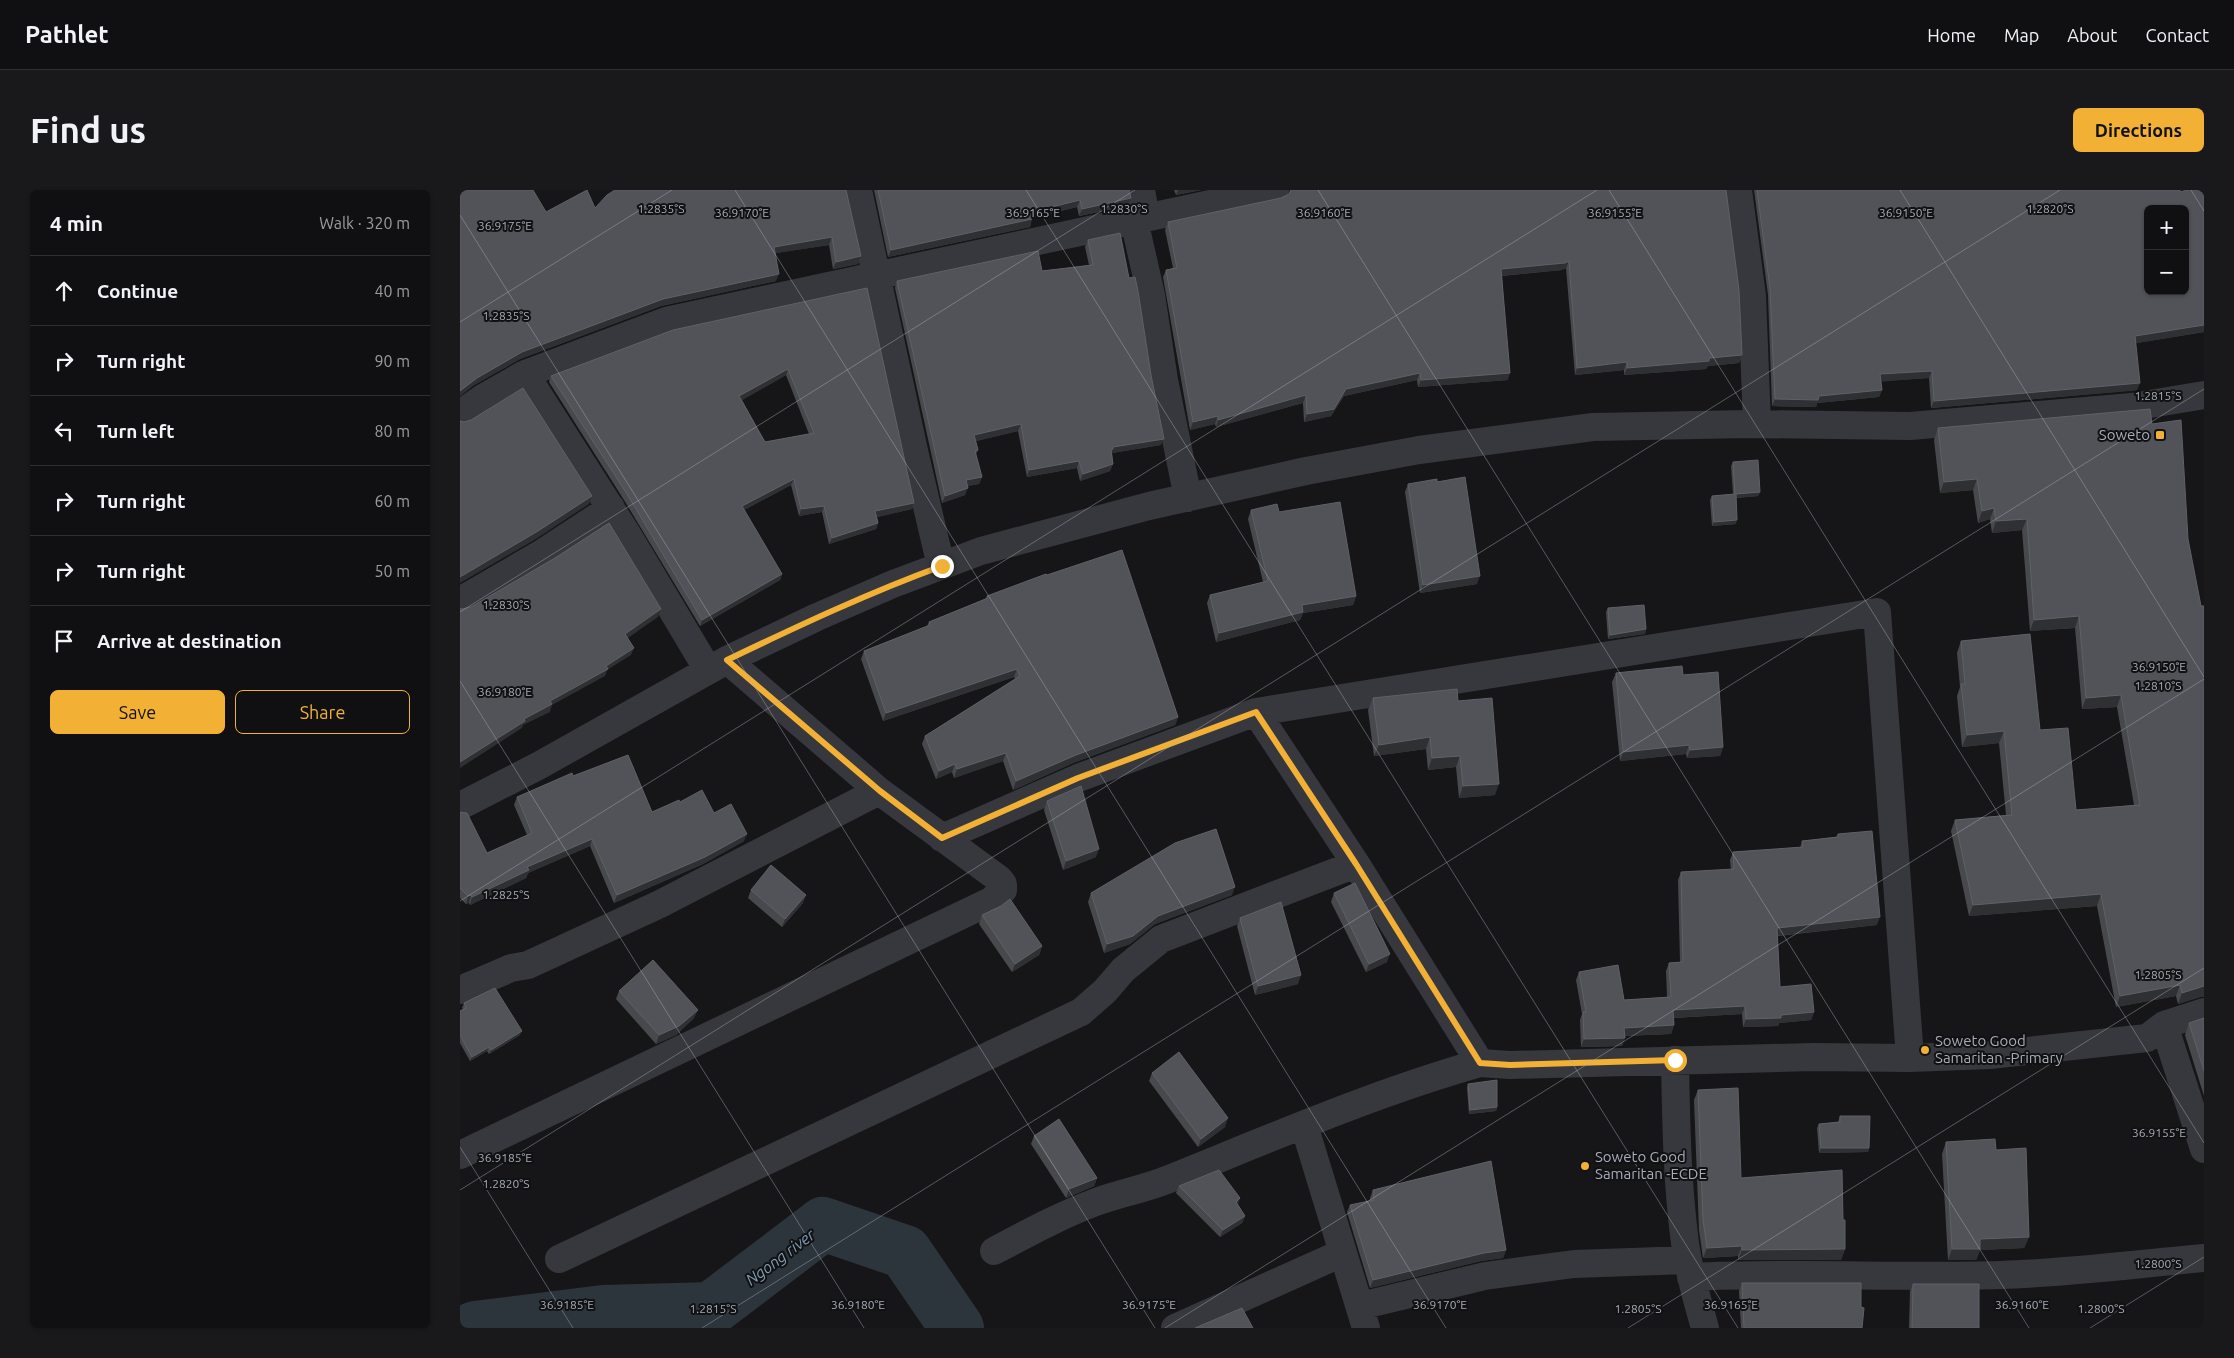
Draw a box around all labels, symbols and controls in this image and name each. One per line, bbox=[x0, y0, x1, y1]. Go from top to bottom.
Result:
text: Pathlet bbox=[25, 21, 109, 48]
text: Home bbox=[1927, 25, 1976, 45]
text: Map bbox=[2004, 25, 2039, 45]
text: About bbox=[2067, 25, 2117, 45]
text: Contact bbox=[2145, 25, 2209, 45]
button: Directions bbox=[2073, 108, 2204, 152]
text: Find us bbox=[30, 110, 146, 150]
text: 1.2835°S bbox=[638, 202, 684, 215]
text: 1.2830°S bbox=[1101, 202, 1147, 215]
text: 1.2820°S bbox=[2027, 202, 2073, 215]
map controls bbox=[2144, 205, 2189, 295]
button: + bbox=[2144, 205, 2189, 250]
text: 36.9170°E bbox=[715, 206, 769, 219]
text: 36.9165°E bbox=[1006, 206, 1060, 219]
text: 36.9160°E bbox=[1297, 206, 1351, 219]
text: 36.9155°E bbox=[1588, 206, 1642, 219]
text: 36.9150°E bbox=[1879, 206, 1933, 219]
text: 4 min bbox=[50, 211, 103, 235]
text: Walk · 320 m bbox=[319, 214, 410, 232]
text: 36.9175°E bbox=[478, 219, 532, 232]
button: − bbox=[2144, 250, 2189, 295]
icon: ahead bbox=[50, 277, 78, 305]
text: Continue bbox=[97, 280, 178, 302]
text: 40 m bbox=[374, 282, 410, 300]
text: 1.2835°S bbox=[483, 309, 529, 322]
icon: right bbox=[50, 347, 78, 375]
text: Turn right bbox=[97, 350, 185, 372]
text: 90 m bbox=[374, 352, 410, 370]
text: 1.2815°S bbox=[2135, 389, 2181, 402]
icon: left bbox=[50, 417, 78, 445]
text: Turn left bbox=[97, 420, 175, 442]
text: 80 m bbox=[374, 422, 410, 440]
place label: Soweto bbox=[2099, 426, 2150, 443]
marker: Soweto bbox=[2154, 429, 2166, 441]
icon: right bbox=[50, 487, 78, 515]
text: Turn right bbox=[97, 490, 185, 512]
text: 60 m bbox=[374, 492, 410, 510]
route end bbox=[931, 555, 954, 578]
icon: right bbox=[50, 557, 78, 585]
text: Turn right bbox=[97, 560, 185, 582]
text: 50 m bbox=[374, 562, 410, 580]
text: 1.2830°S bbox=[483, 598, 529, 611]
icon: arrive bbox=[50, 627, 78, 655]
text: Arrive at destination bbox=[97, 630, 282, 652]
text: 36.9150°E bbox=[2132, 660, 2186, 673]
text: 1.2810°S bbox=[2135, 679, 2181, 692]
text: 36.9180°E bbox=[478, 685, 532, 698]
button: Save bbox=[50, 690, 225, 734]
button: Share bbox=[235, 690, 410, 734]
text: 1.2825°S bbox=[483, 888, 529, 901]
text: 1.2805°S bbox=[2135, 968, 2181, 981]
place label: Soweto Good Samaritan -Primary bbox=[1935, 1032, 2063, 1066]
marker: Soweto Good Samaritan -Primary bbox=[1919, 1044, 1931, 1056]
route start bbox=[1664, 1049, 1687, 1072]
text: 36.9155°E bbox=[2132, 1126, 2186, 1139]
place label: Soweto Good Samaritan -ECDE bbox=[1595, 1148, 1707, 1182]
text: 36.9185°E bbox=[478, 1151, 532, 1164]
marker: Soweto Good Samaritan -ECDE bbox=[1579, 1160, 1591, 1172]
text: 1.2820°S bbox=[483, 1177, 529, 1190]
water label: Ngong river bbox=[742, 1225, 819, 1289]
text: 1.2800°S bbox=[2135, 1257, 2181, 1270]
text: 36.9185°E bbox=[540, 1298, 594, 1311]
text: 36.9180°E bbox=[831, 1298, 885, 1311]
text: 36.9175°E bbox=[1122, 1298, 1176, 1311]
text: 36.9170°E bbox=[1413, 1298, 1467, 1311]
text: 36.9165°E bbox=[1704, 1298, 1758, 1311]
text: 36.9160°E bbox=[1995, 1298, 2049, 1311]
text: 1.2815°S bbox=[690, 1302, 736, 1315]
text: 1.2805°S bbox=[1615, 1302, 1661, 1315]
text: 1.2800°S bbox=[2078, 1302, 2124, 1315]

